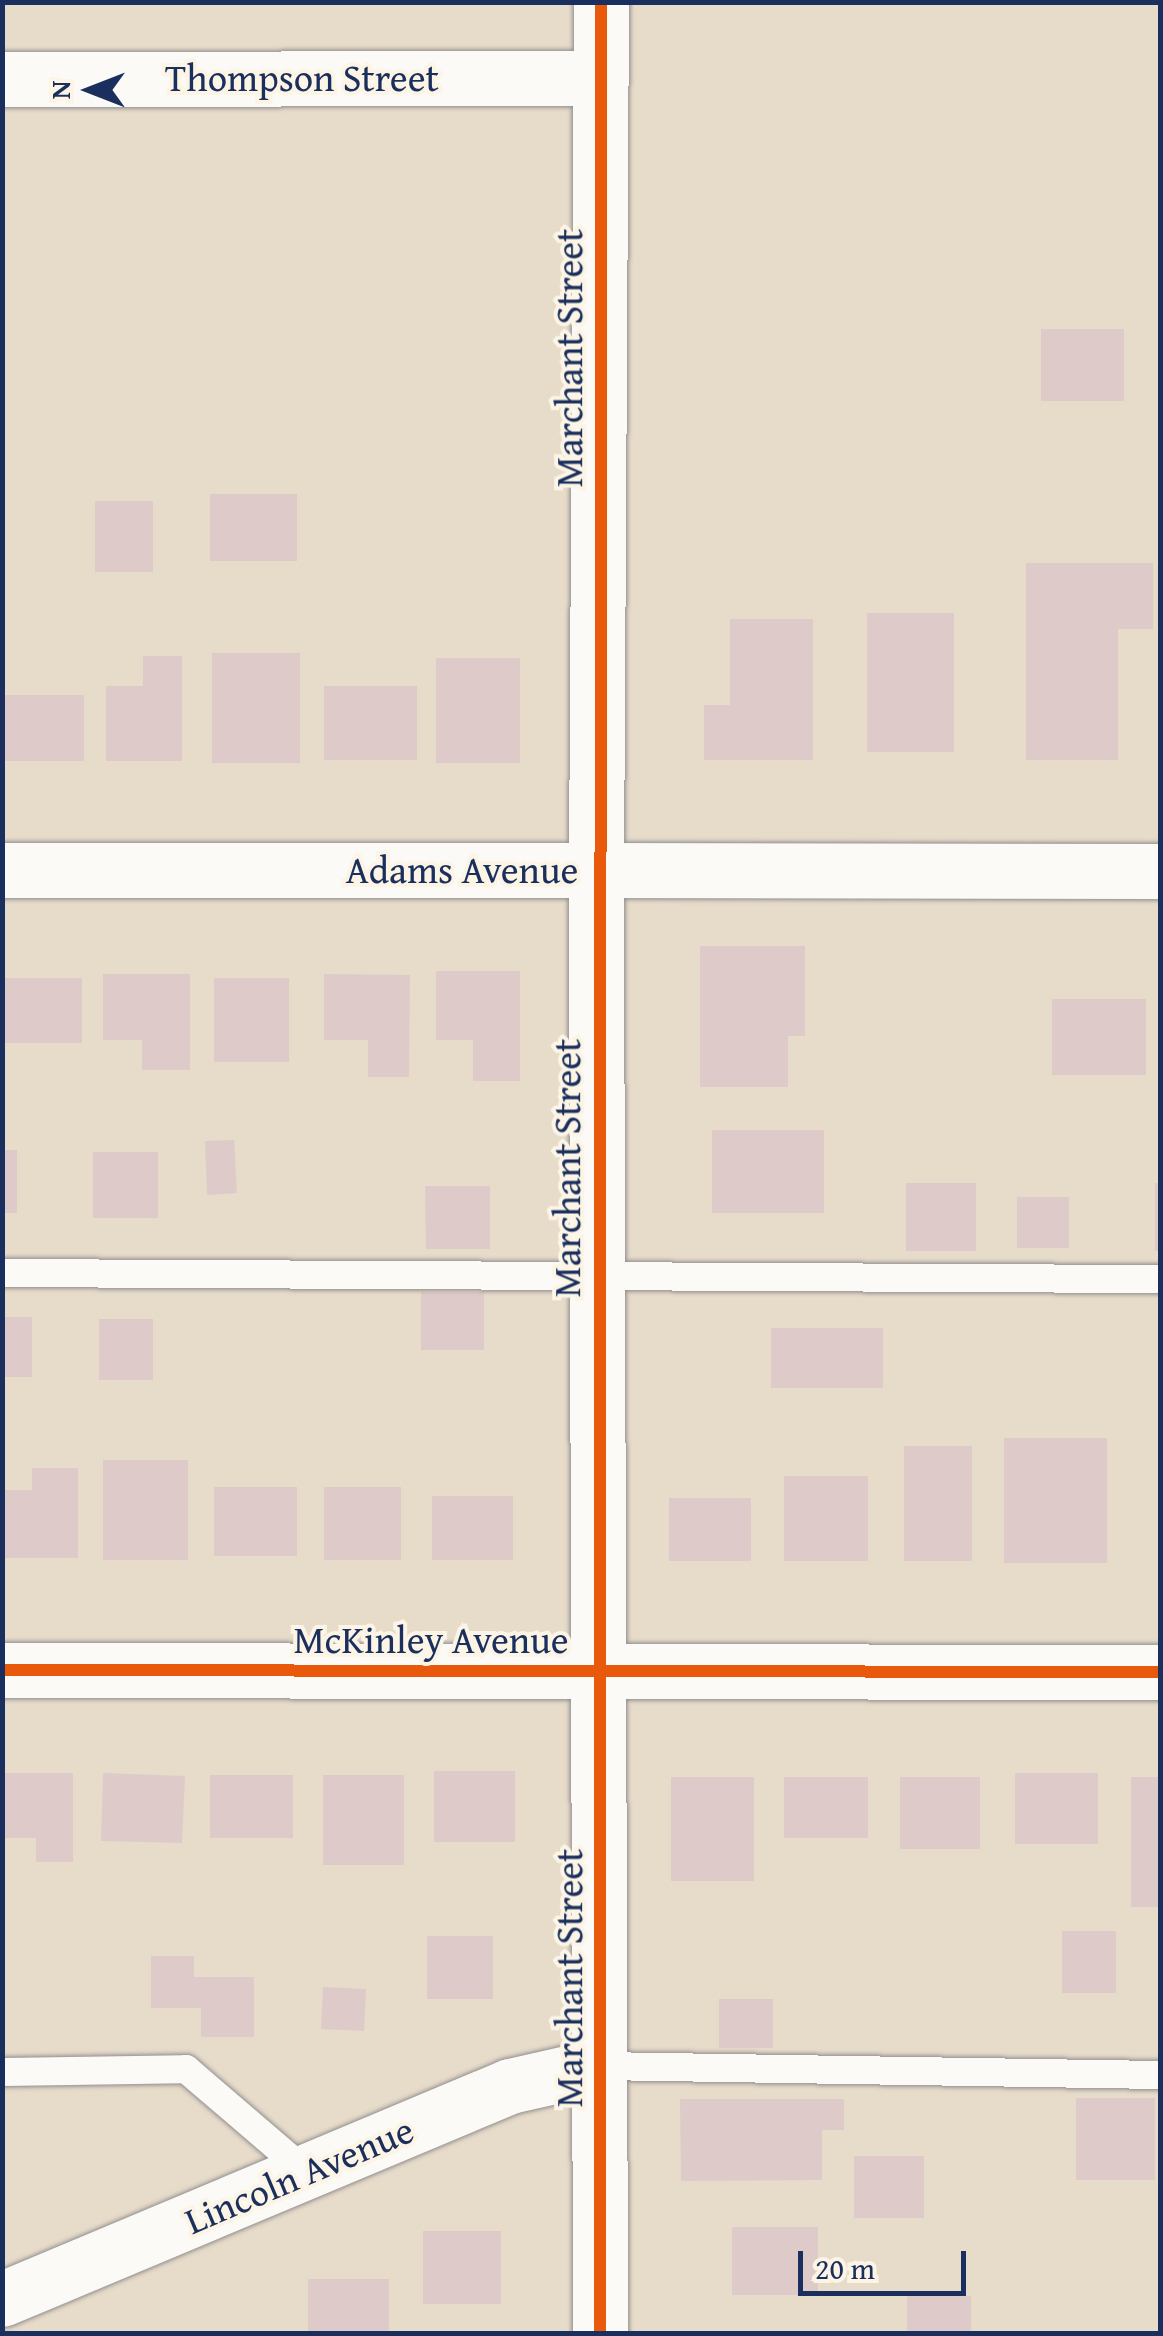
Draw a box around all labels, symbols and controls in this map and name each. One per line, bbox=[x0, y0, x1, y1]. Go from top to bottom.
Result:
north arrow bbox=[40, 40, 140, 140]
street label: Thompson Street bbox=[165, 55, 439, 101]
text: N bbox=[39, 81, 80, 99]
street label: Marchant Street bbox=[546, 228, 592, 488]
street label: Adams Avenue bbox=[346, 847, 578, 893]
street label: Marchant Street bbox=[544, 1038, 590, 1298]
street label: McKinley Avenue bbox=[293, 1617, 569, 1663]
street label: Marchant Street bbox=[546, 1848, 592, 2108]
street label: Lincoln Avenue bbox=[178, 2106, 420, 2244]
scale bar bbox=[803, 2231, 970, 2293]
text: 20 m bbox=[815, 2246, 875, 2290]

